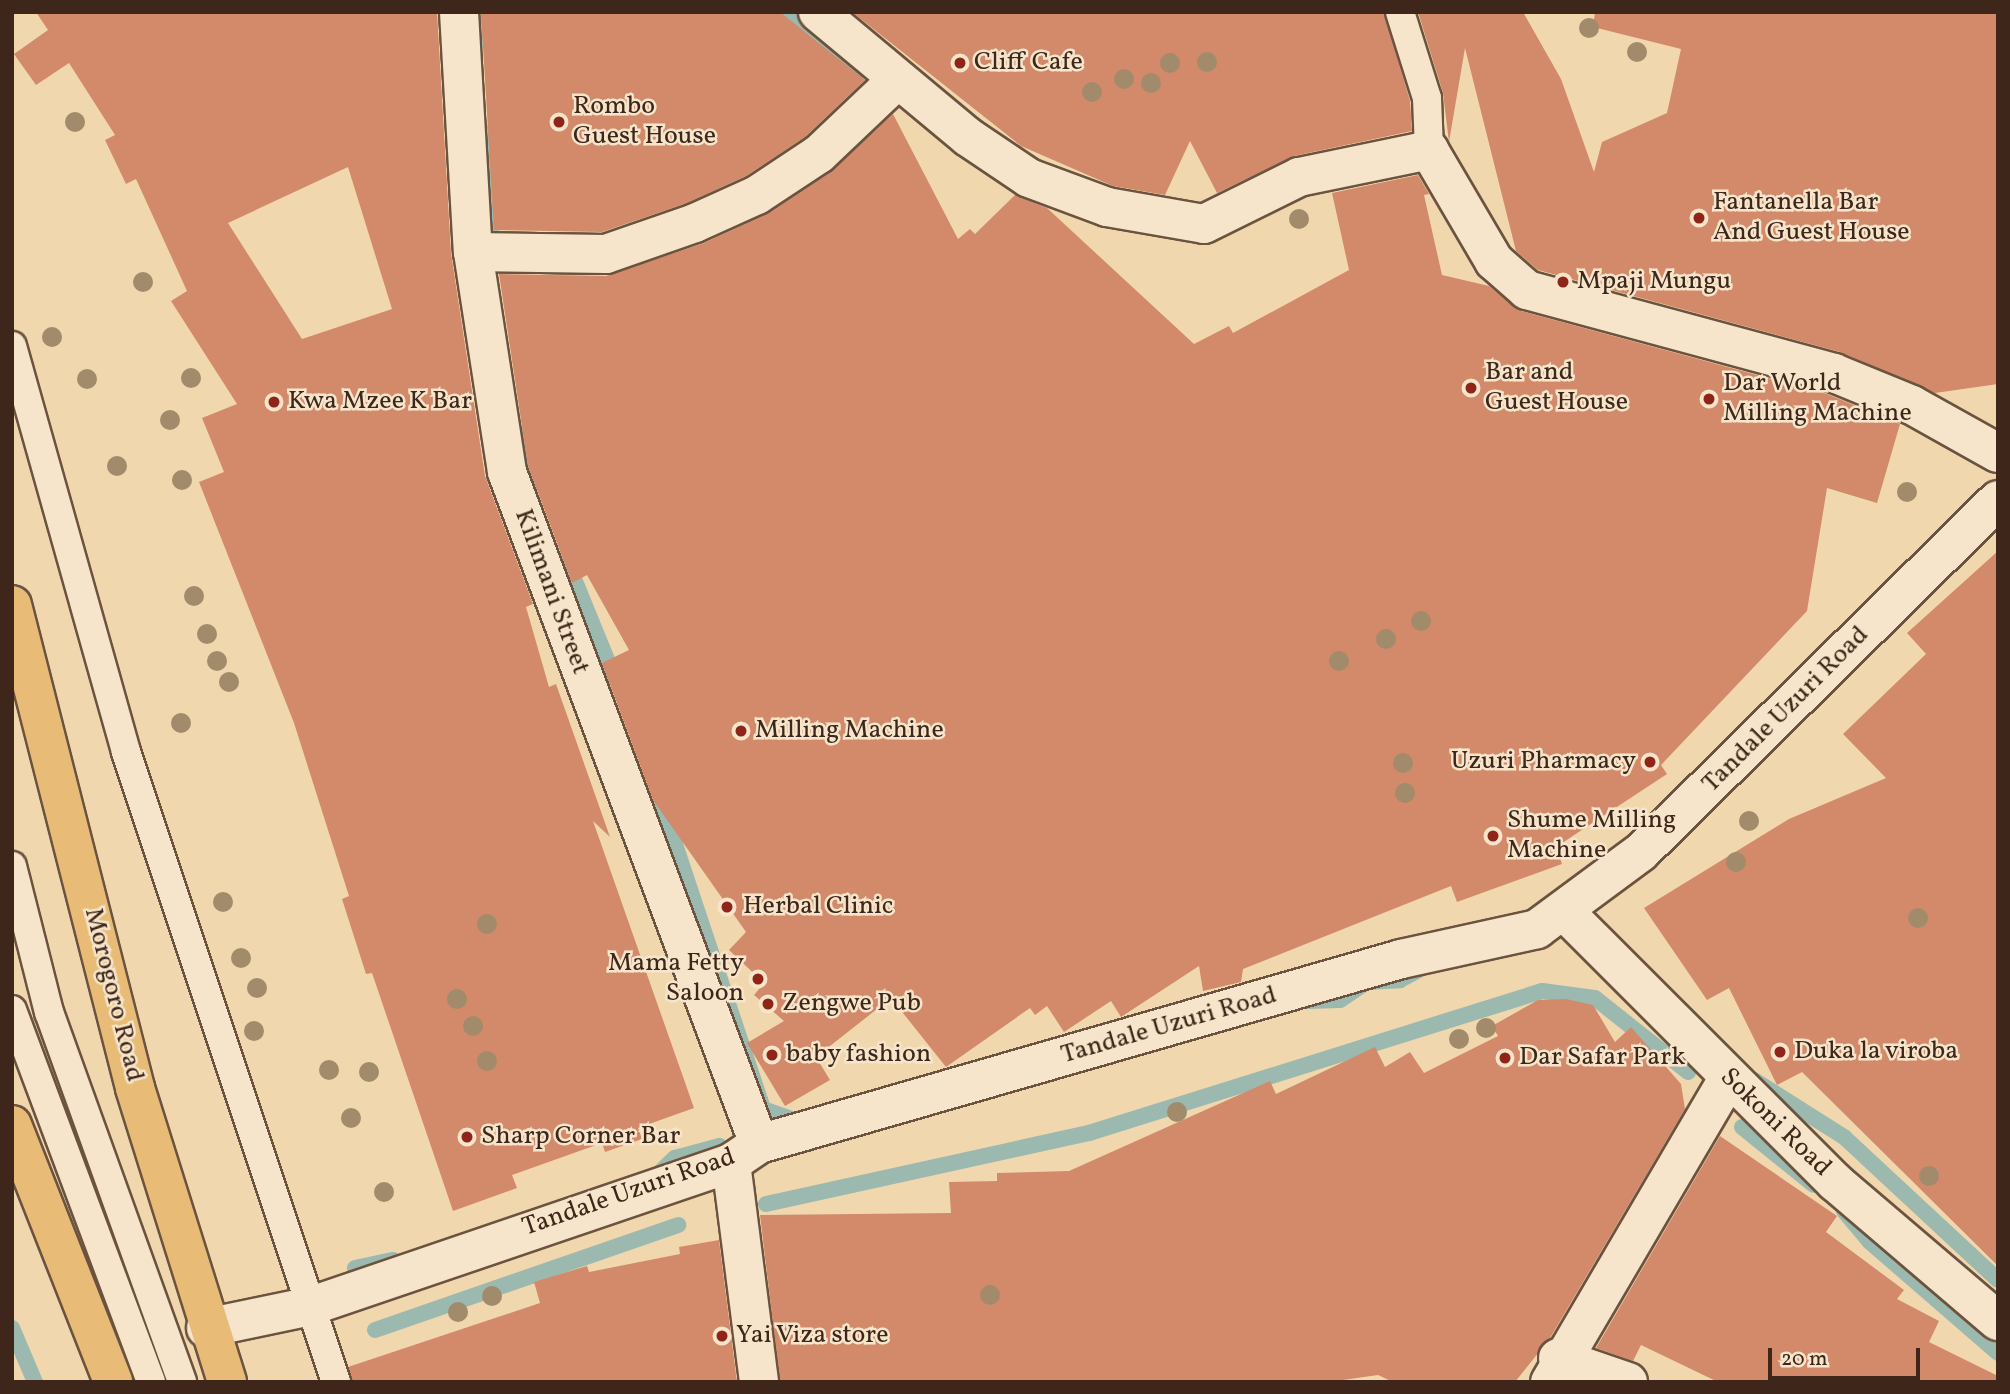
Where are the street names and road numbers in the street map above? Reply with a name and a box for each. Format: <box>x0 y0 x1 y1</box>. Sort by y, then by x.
street label: Kilimani Street <box>507 505 595 679</box>
street label: Tandale Uzuri Road <box>1696 620 1876 800</box>
street label: Morogoro Road <box>76 905 150 1085</box>
street label: Tandale Uzuri Road <box>1058 980 1280 1072</box>
street label: Sokoni Road <box>1713 1062 1837 1184</box>
street label: Tandale Uzuri Road <box>519 1142 739 1244</box>

